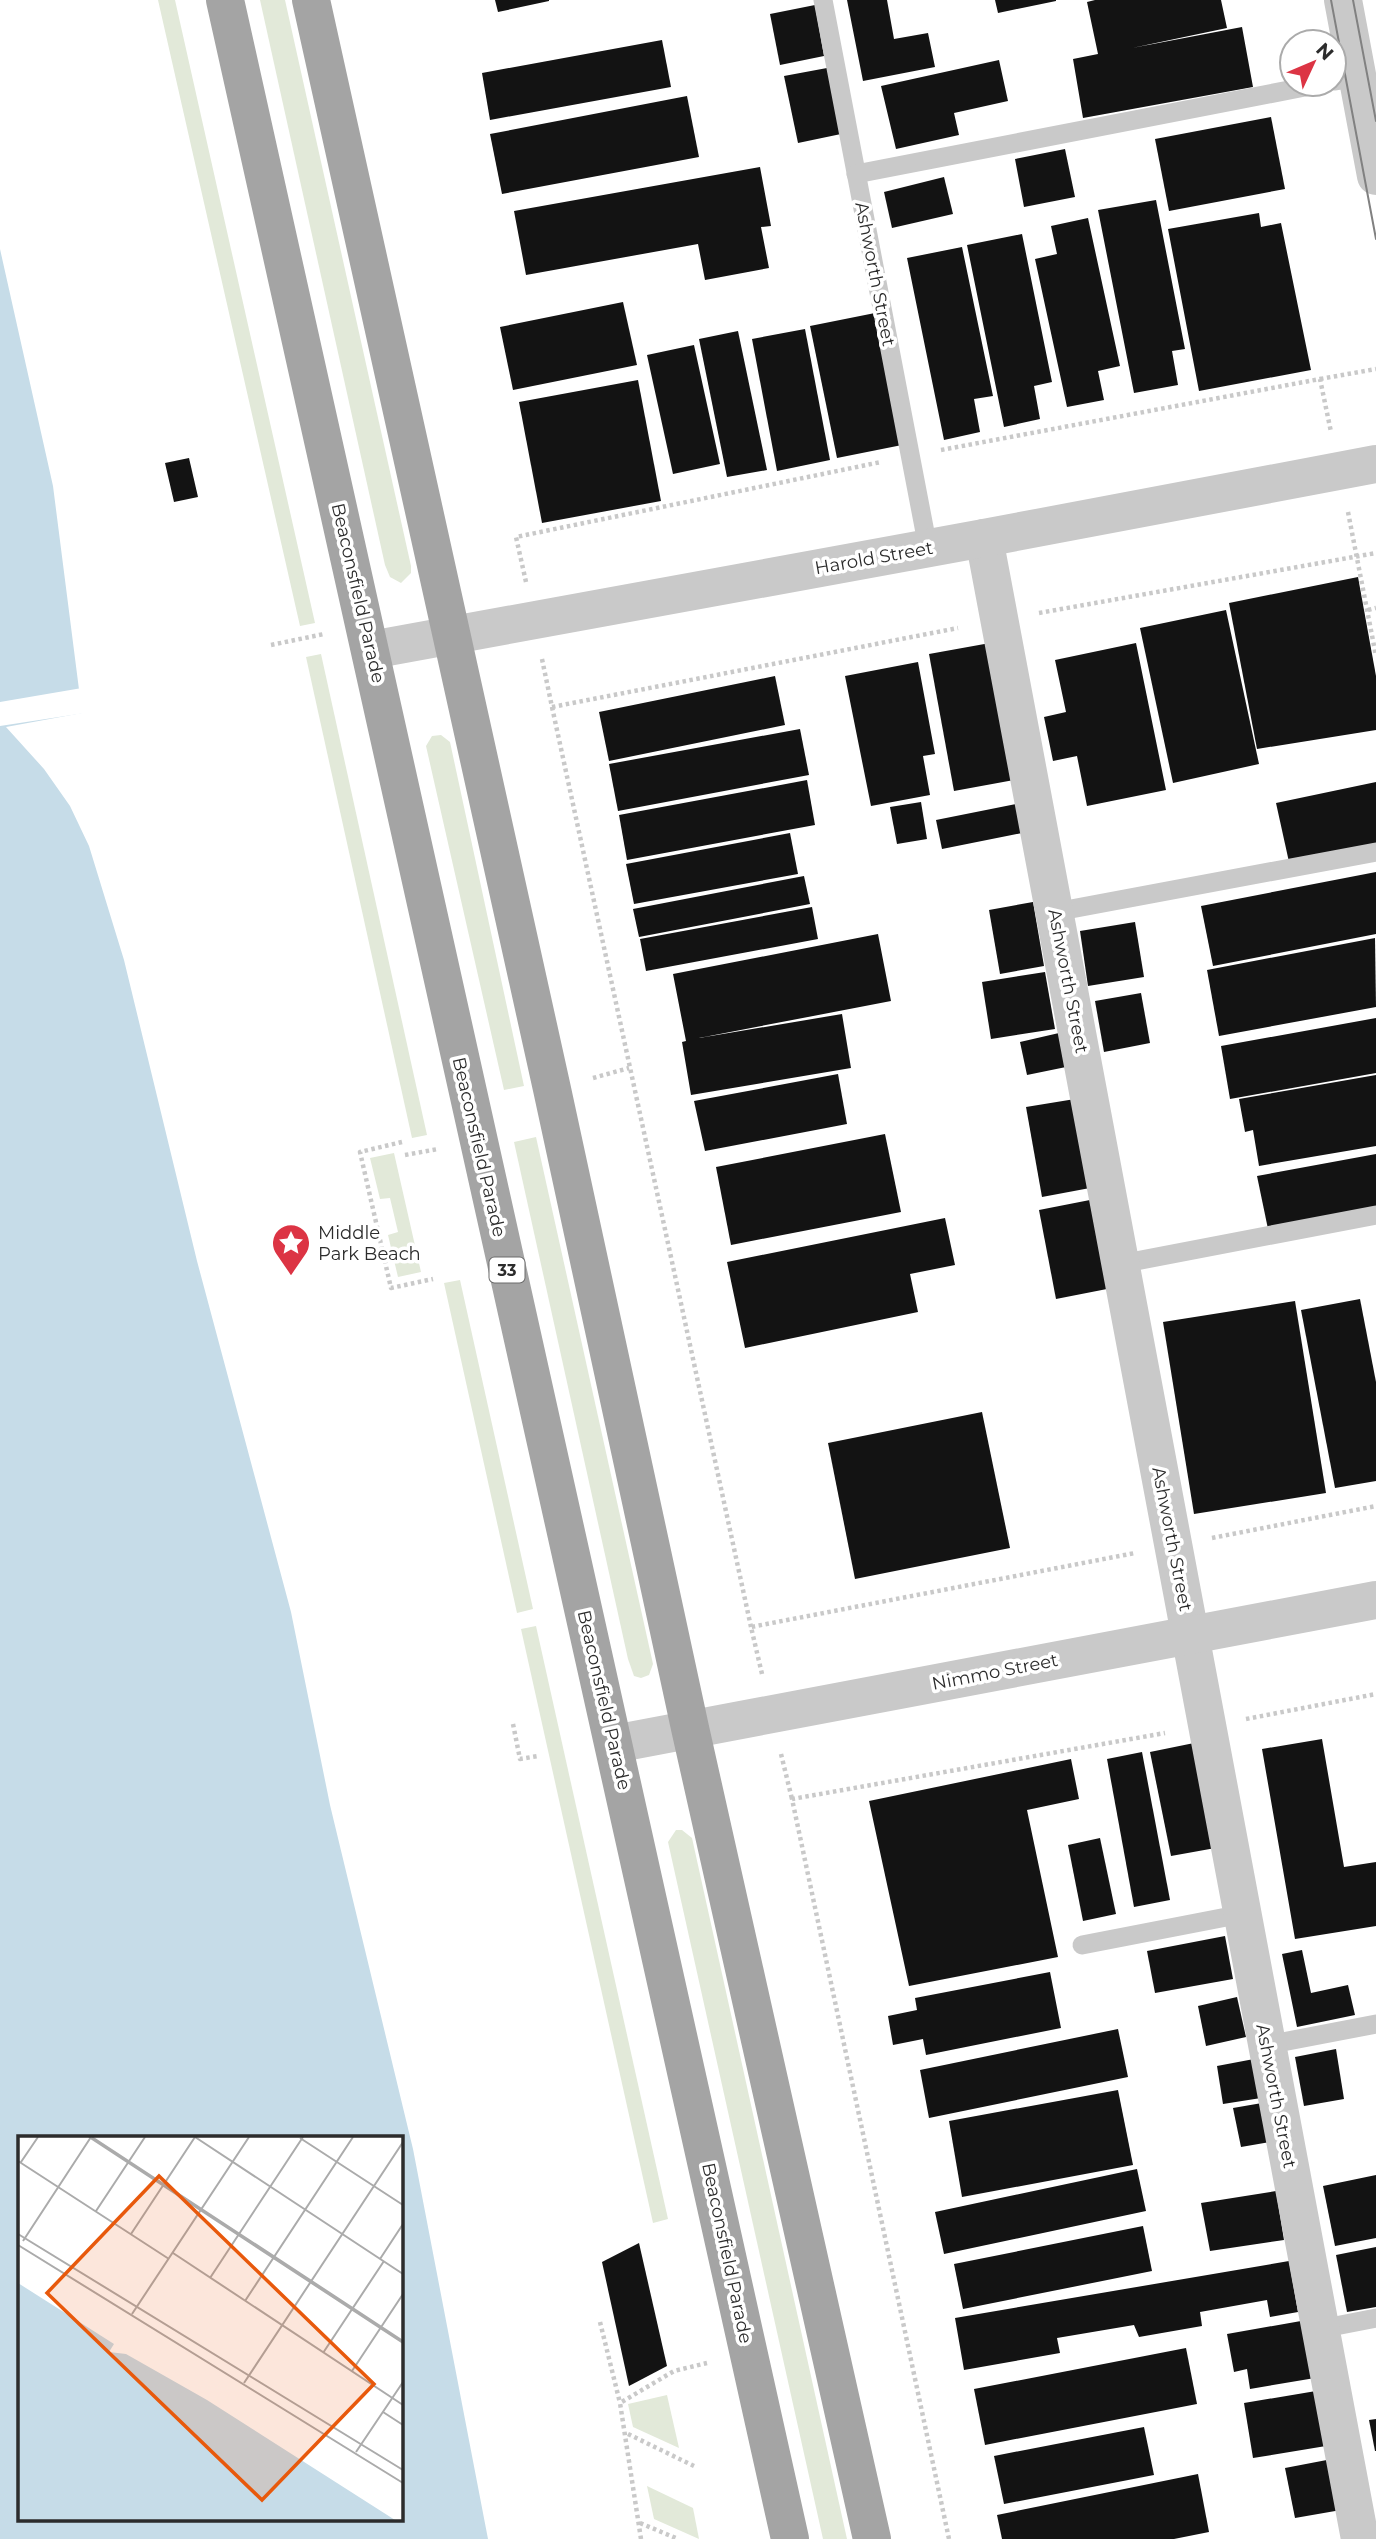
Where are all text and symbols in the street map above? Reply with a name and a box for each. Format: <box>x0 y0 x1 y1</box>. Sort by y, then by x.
north arrow <box>1278 28 1348 98</box>
text: N <box>1311 38 1338 65</box>
street label: Ashworth Street <box>850 200 900 348</box>
street label: Beaconsfield Parade <box>327 501 389 685</box>
street label: Harold Street <box>813 537 935 579</box>
street label: Ashworth Street <box>1043 907 1093 1055</box>
street label: Beaconsfield Parade <box>448 1055 510 1239</box>
place icon: Middle Park Beach <box>270 1222 312 1277</box>
place label: Middle Park Beach <box>318 1222 421 1265</box>
road number: 33 <box>490 1258 524 1282</box>
street label: Ashworth Street <box>1147 1465 1197 1613</box>
street label: Beaconsfield Parade <box>573 1608 635 1792</box>
street label: Nimmo Street <box>930 1649 1060 1695</box>
street label: Ashworth Street <box>1251 2022 1301 2170</box>
inset map <box>18 2136 402 2522</box>
street label: Beaconsfield Parade <box>697 2161 757 2345</box>

